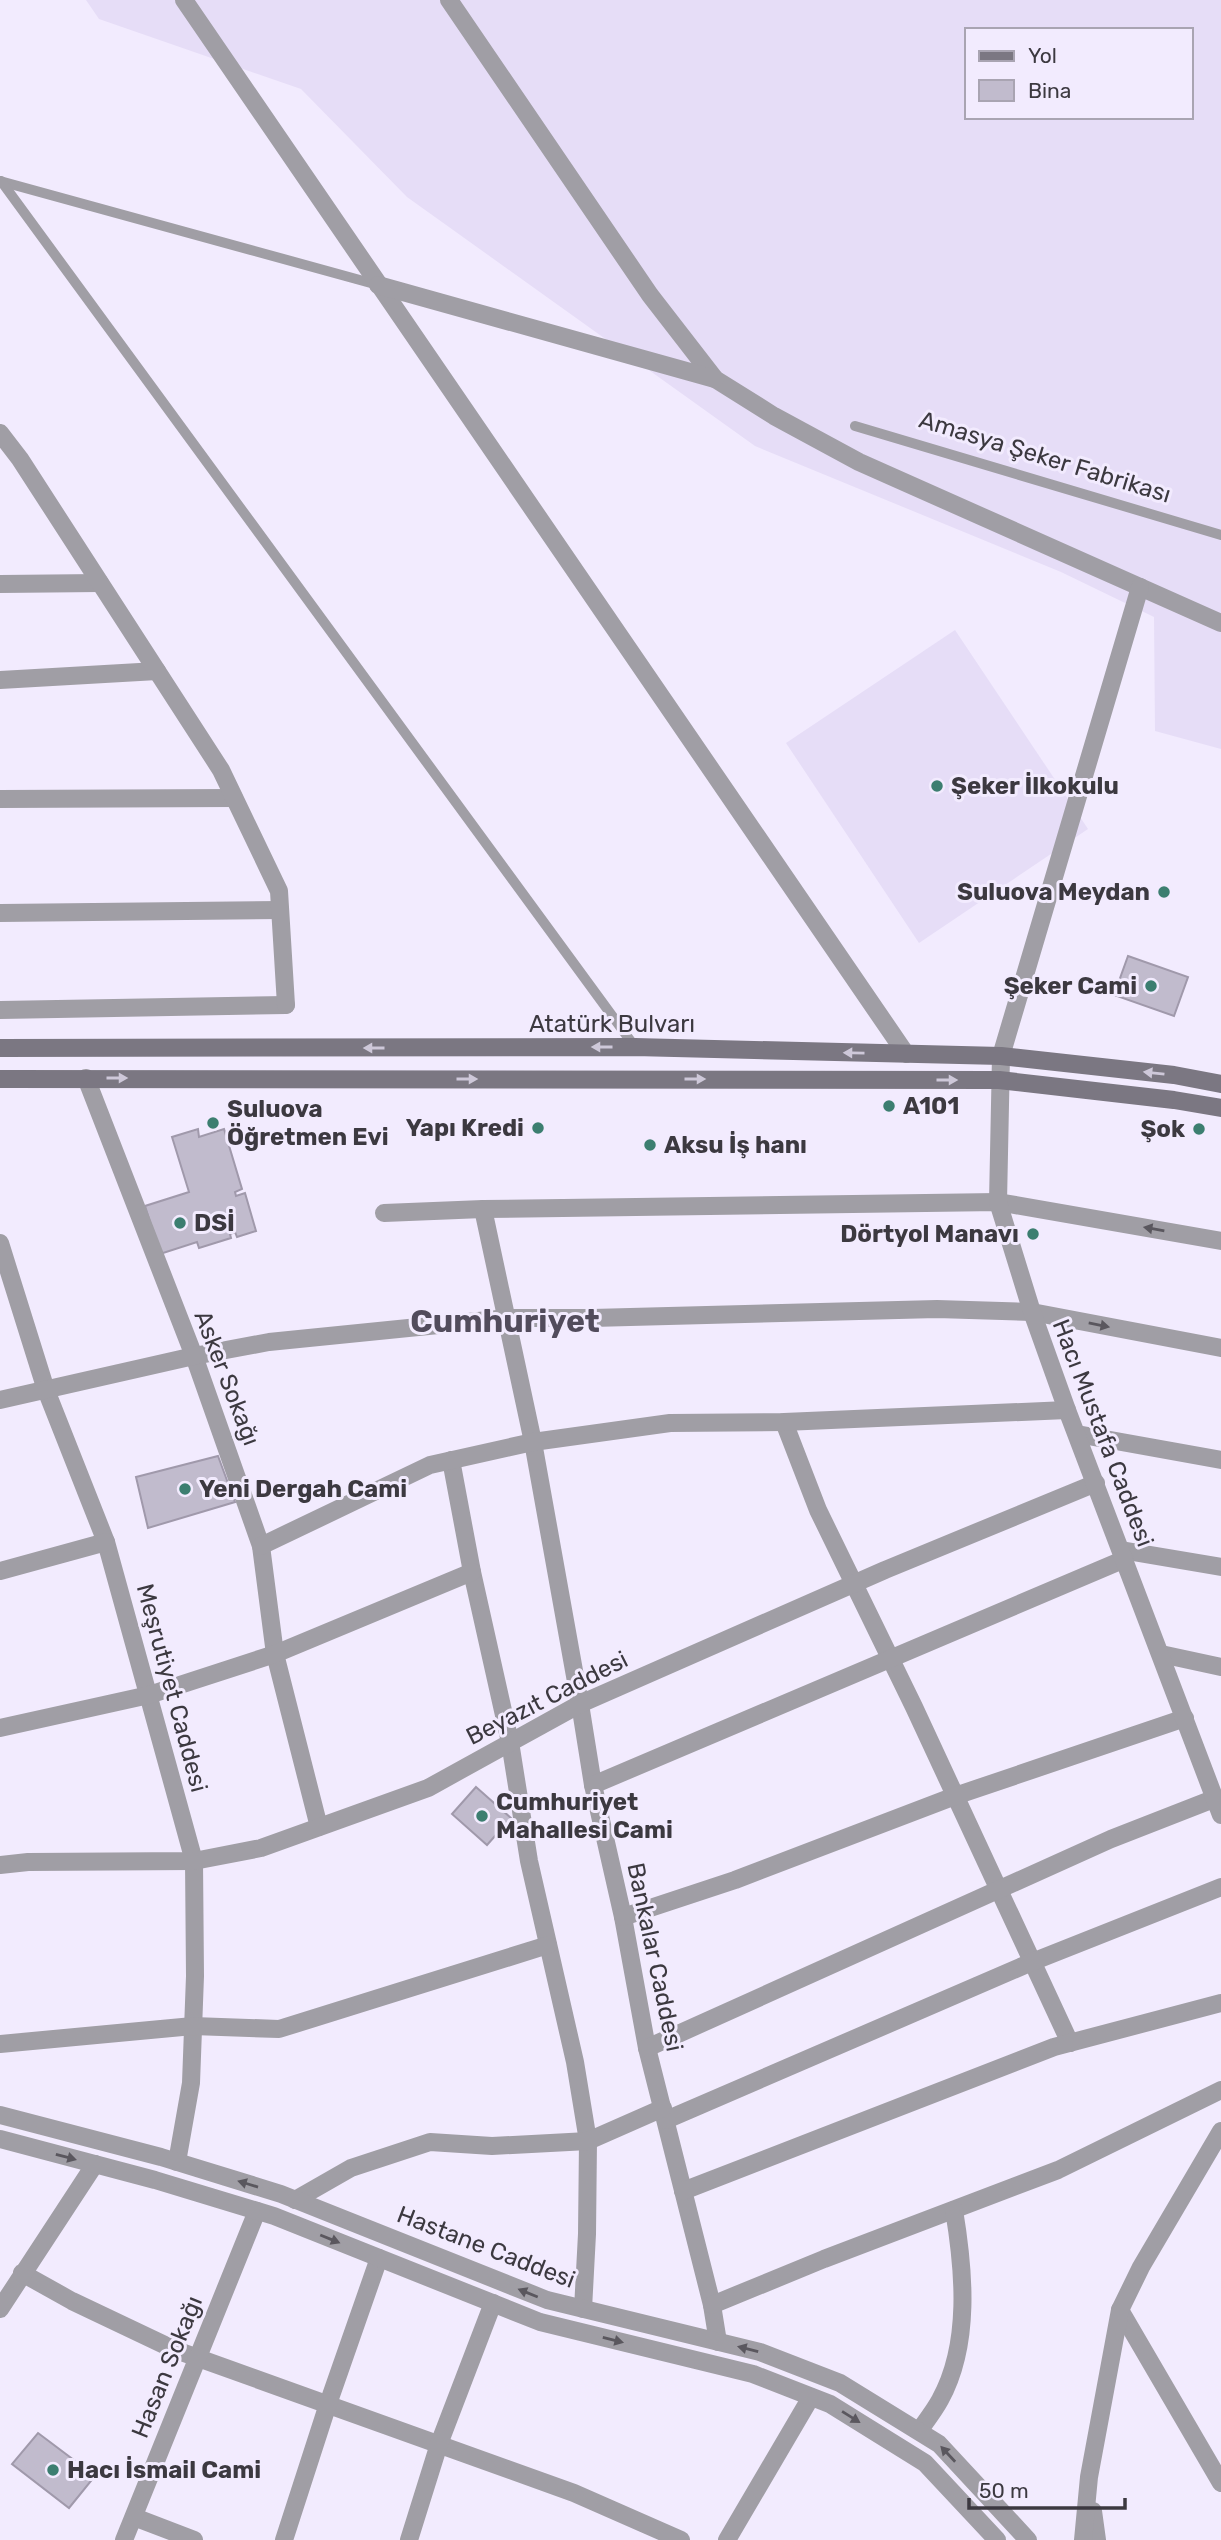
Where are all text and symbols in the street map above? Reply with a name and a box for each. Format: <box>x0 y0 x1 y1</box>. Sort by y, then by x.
legend <box>965 28 1193 119</box>
text: Yol <box>1028 43 1057 68</box>
text: Bina <box>1028 78 1071 103</box>
street label: Amasya Şeker Fabrikası <box>916 405 1174 509</box>
place label: Şeker İlkokulu <box>951 772 1119 800</box>
marker: Şeker İlkokulu <box>929 778 945 794</box>
place label: Suluova Meydan <box>957 878 1150 906</box>
marker: Suluova Meydan <box>1156 884 1172 900</box>
place label: Şeker Cami <box>1004 972 1137 1000</box>
marker: Şeker Cami <box>1143 978 1159 994</box>
street label: Atatürk Bulvarı <box>529 1010 695 1038</box>
one-way arrow <box>590 1041 612 1053</box>
one-way arrow <box>363 1042 385 1053</box>
one-way arrow <box>842 1047 864 1058</box>
one-way arrow <box>1142 1067 1164 1078</box>
one-way arrow <box>106 1072 128 1084</box>
one-way arrow <box>456 1073 478 1085</box>
one-way arrow <box>684 1074 706 1085</box>
one-way arrow <box>936 1074 958 1086</box>
place label: A101 <box>903 1092 959 1120</box>
place label: Suluova Öğretmen Evi <box>227 1095 389 1151</box>
marker: A101 <box>881 1098 897 1114</box>
place label: Yapı Kredi <box>406 1114 524 1142</box>
marker: Suluova Öğretmen Evi <box>205 1115 221 1131</box>
place label: Şok <box>1140 1115 1185 1143</box>
marker: Yapı Kredi <box>530 1120 546 1136</box>
marker: Şok <box>1191 1121 1207 1137</box>
place label: Aksu İş hanı <box>664 1131 807 1159</box>
marker: Aksu İş hanı <box>642 1137 658 1153</box>
place label: DSİ <box>194 1209 235 1237</box>
marker: DSİ <box>172 1215 188 1231</box>
place label: Dörtyol Manavı <box>840 1220 1019 1248</box>
one-way arrow <box>1143 1223 1165 1234</box>
marker: Dörtyol Manavı <box>1025 1226 1041 1242</box>
district label: Cumhuriyet <box>410 1302 600 1340</box>
street label: Asker Sokağı <box>188 1307 266 1449</box>
street label: Hacı Mustafa Caddesi <box>1047 1315 1159 1551</box>
one-way arrow <box>1088 1320 1110 1331</box>
place label: Yeni Dergah Cami <box>199 1475 407 1503</box>
marker: Yeni Dergah Cami <box>177 1481 193 1497</box>
street label: Meşrutiyet Caddesi <box>131 1581 213 1795</box>
street label: Beyazıt Caddesi <box>462 1645 632 1751</box>
place label: Cumhuriyet Mahallesi Cami <box>496 1788 673 1844</box>
marker: Cumhuriyet Mahallesi Cami <box>474 1808 490 1824</box>
street label: Bankalar Caddesi <box>621 1860 689 2054</box>
one-way arrow <box>56 2152 77 2162</box>
one-way arrow <box>237 2178 258 2189</box>
street label: Hastane Caddesi <box>393 2200 579 2294</box>
one-way arrow <box>319 2233 340 2244</box>
one-way arrow <box>518 2287 539 2298</box>
street label: Hasan Sokağı <box>126 2292 208 2442</box>
one-way arrow <box>602 2335 624 2346</box>
one-way arrow <box>737 2343 759 2354</box>
one-way arrow <box>842 2411 861 2424</box>
one-way arrow <box>940 2445 956 2463</box>
place label: Hacı İsmail Cami <box>67 2456 261 2484</box>
marker: Hacı İsmail Cami <box>45 2462 61 2478</box>
scale bar <box>969 2466 1125 2510</box>
text: 50 m <box>979 2478 1029 2503</box>

